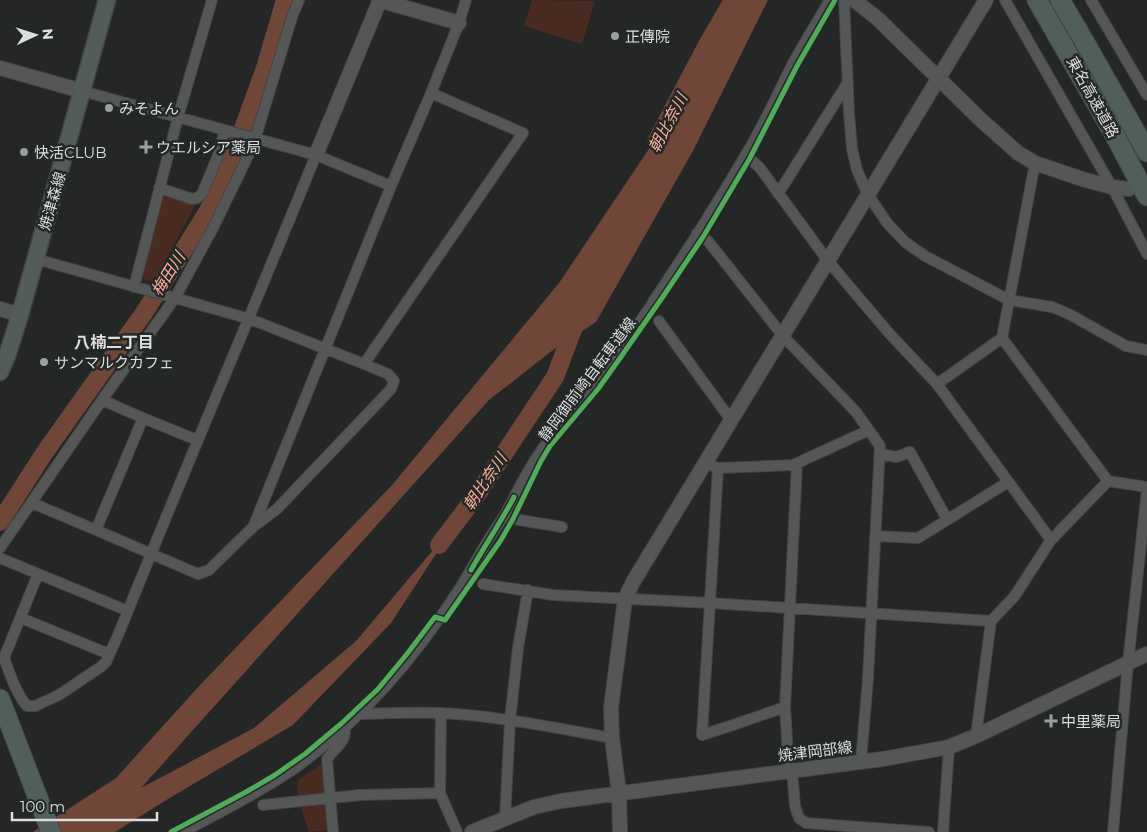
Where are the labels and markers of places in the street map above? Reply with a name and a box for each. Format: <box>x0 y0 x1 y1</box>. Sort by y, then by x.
place label: 正傳院 <box>625 27 670 46</box>
marker: 正傳院 <box>609 30 621 42</box>
place label: みそよん <box>119 99 179 118</box>
marker: みそよん <box>103 102 115 114</box>
place label: ウエルシア薬局 <box>156 138 261 157</box>
marker: ウエルシア薬局 <box>140 141 152 153</box>
place label: 快活CLUB <box>34 143 106 162</box>
marker: 快活CLUB <box>18 146 30 158</box>
place label: サンマルクカフェ <box>54 353 174 372</box>
marker: サンマルクカフェ <box>38 356 50 368</box>
place label: 中里薬局 <box>1061 712 1121 731</box>
marker: 中里薬局 <box>1045 715 1057 727</box>

